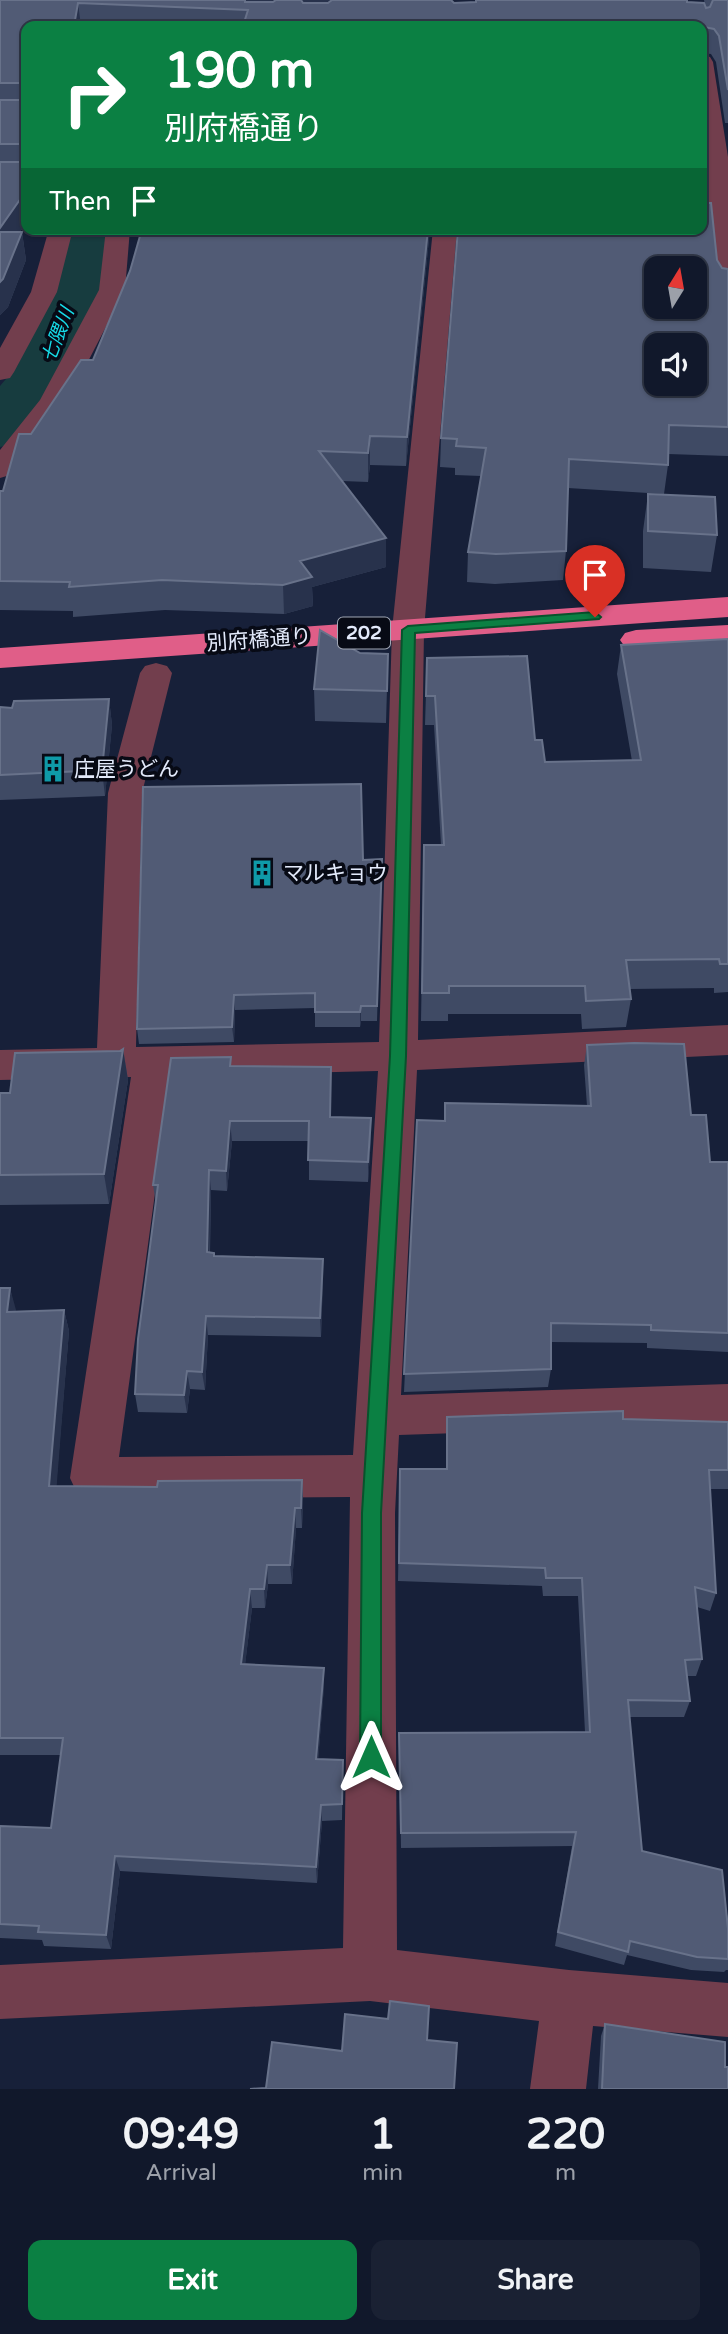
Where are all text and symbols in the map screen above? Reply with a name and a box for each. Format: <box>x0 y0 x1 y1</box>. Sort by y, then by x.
text: 190 m <box>164 42 314 101</box>
icon: right <box>49 49 140 140</box>
text: 別府橋通り <box>164 110 324 148</box>
icon: arrive <box>125 182 163 220</box>
text: Then <box>49 186 111 217</box>
north arrow <box>644 256 707 318</box>
map controls <box>644 256 707 396</box>
water label: 七隈川 <box>38 303 79 366</box>
button: sound <box>644 333 707 396</box>
pin <box>565 545 625 617</box>
icon: arrive <box>576 556 614 594</box>
road number: 202 <box>338 618 390 648</box>
street label: 別府橋通り <box>206 624 312 656</box>
building icon: 庄屋うどん <box>38 754 68 784</box>
place label: 庄屋うどん <box>74 757 179 782</box>
building icon: マルキョウ <box>247 858 277 888</box>
place label: マルキョウ <box>283 861 388 886</box>
position arrow <box>334 1720 408 1794</box>
text: 09:49 <box>123 2109 239 2160</box>
text: 1 <box>369 2109 396 2160</box>
text: 220 <box>526 2109 605 2160</box>
text: Arrival <box>146 2159 217 2187</box>
text: min <box>362 2159 403 2187</box>
text: m <box>555 2159 576 2187</box>
button: Exit <box>28 2240 357 2320</box>
button: Share <box>371 2240 700 2320</box>

